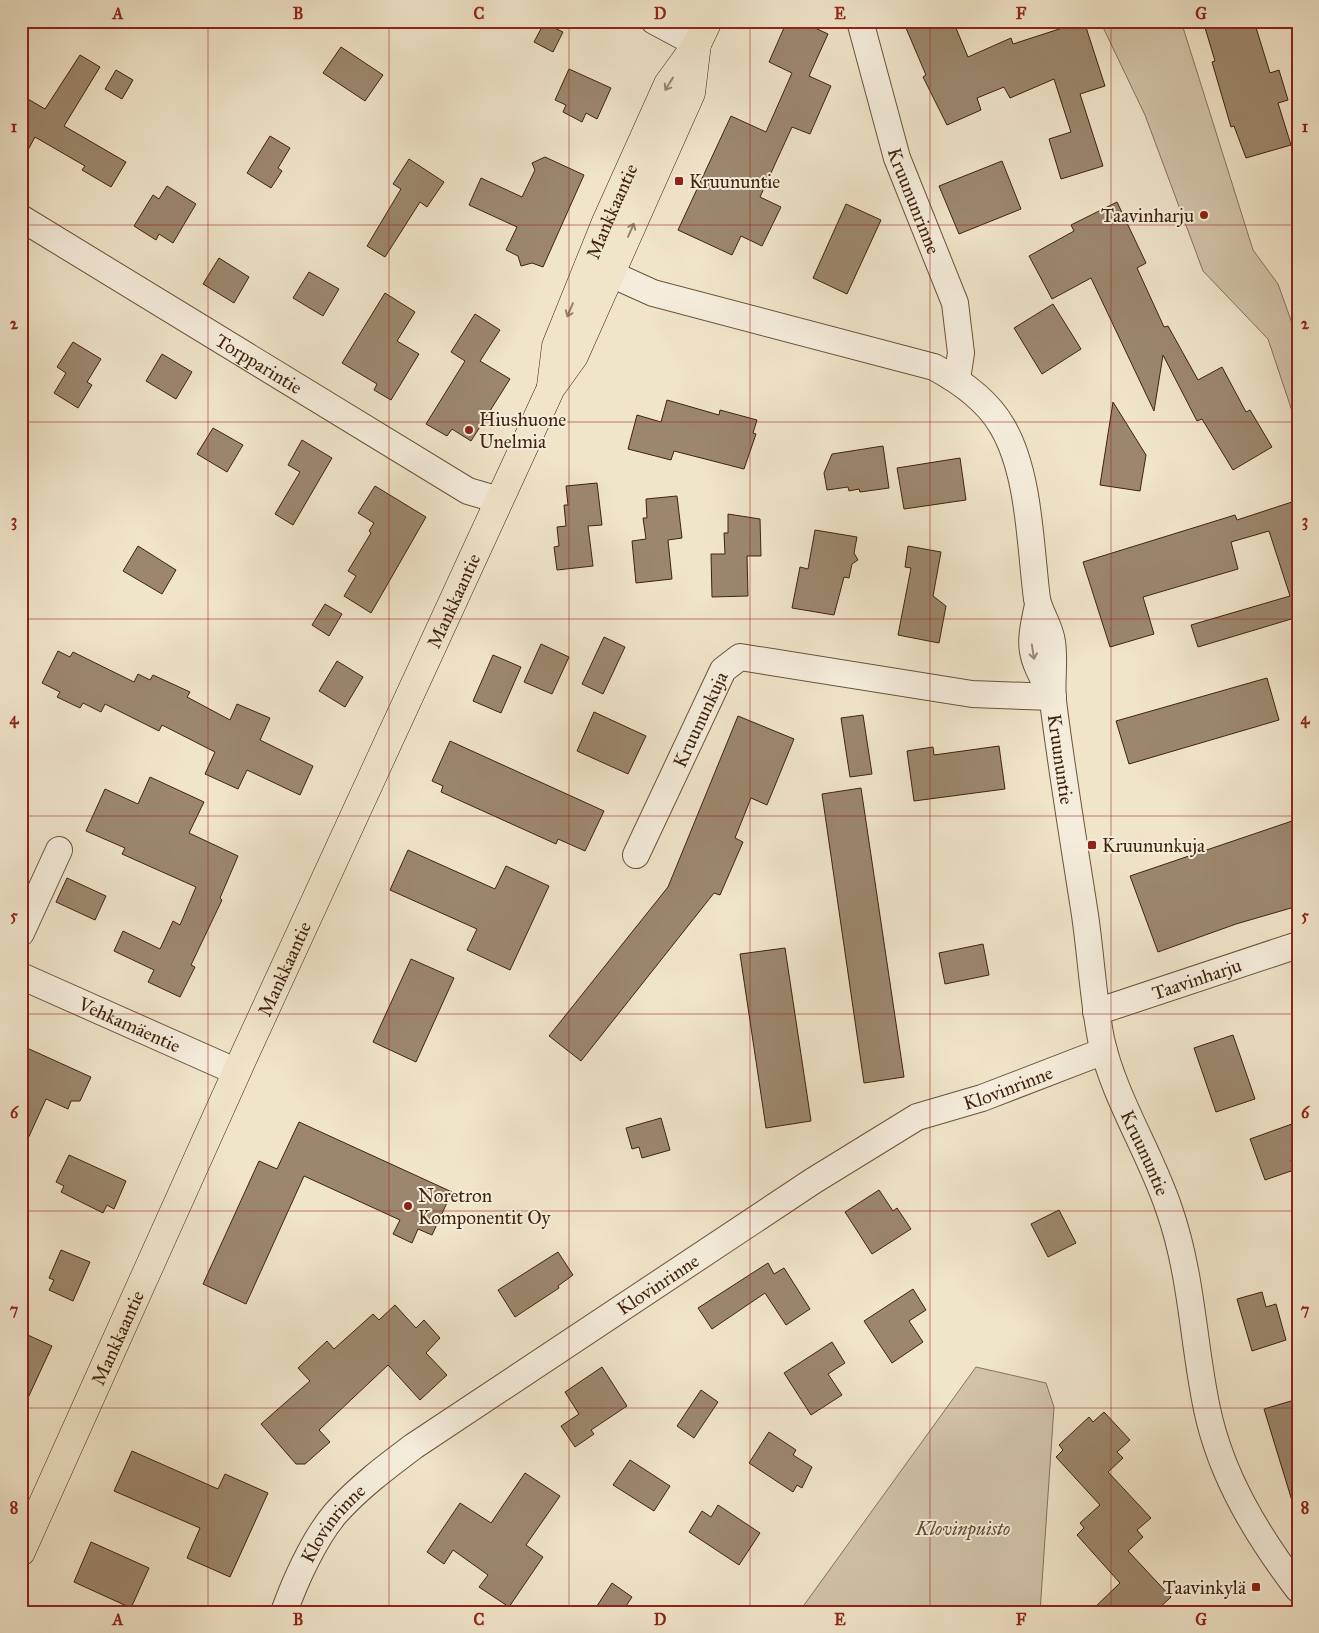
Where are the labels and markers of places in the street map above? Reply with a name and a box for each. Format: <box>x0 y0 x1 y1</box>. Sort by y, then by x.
place label: Kruununtie <box>689 170 780 193</box>
marker: Kruununtie <box>673 175 685 187</box>
place label: Taavinharju <box>1101 204 1194 227</box>
marker: Taavinharju <box>1198 209 1210 221</box>
place label: Hiushuone Unelmia <box>479 408 566 453</box>
marker: Hiushuone Unelmia <box>463 424 475 436</box>
place label: Kruununkuja <box>1102 834 1206 857</box>
marker: Kruununkuja <box>1086 839 1098 851</box>
place label: Noretron Komponentit Oy <box>418 1184 552 1229</box>
marker: Noretron Komponentit Oy <box>402 1200 414 1212</box>
place label: Taavinkylä <box>1163 1576 1247 1599</box>
marker: Taavinkylä <box>1250 1581 1262 1593</box>

